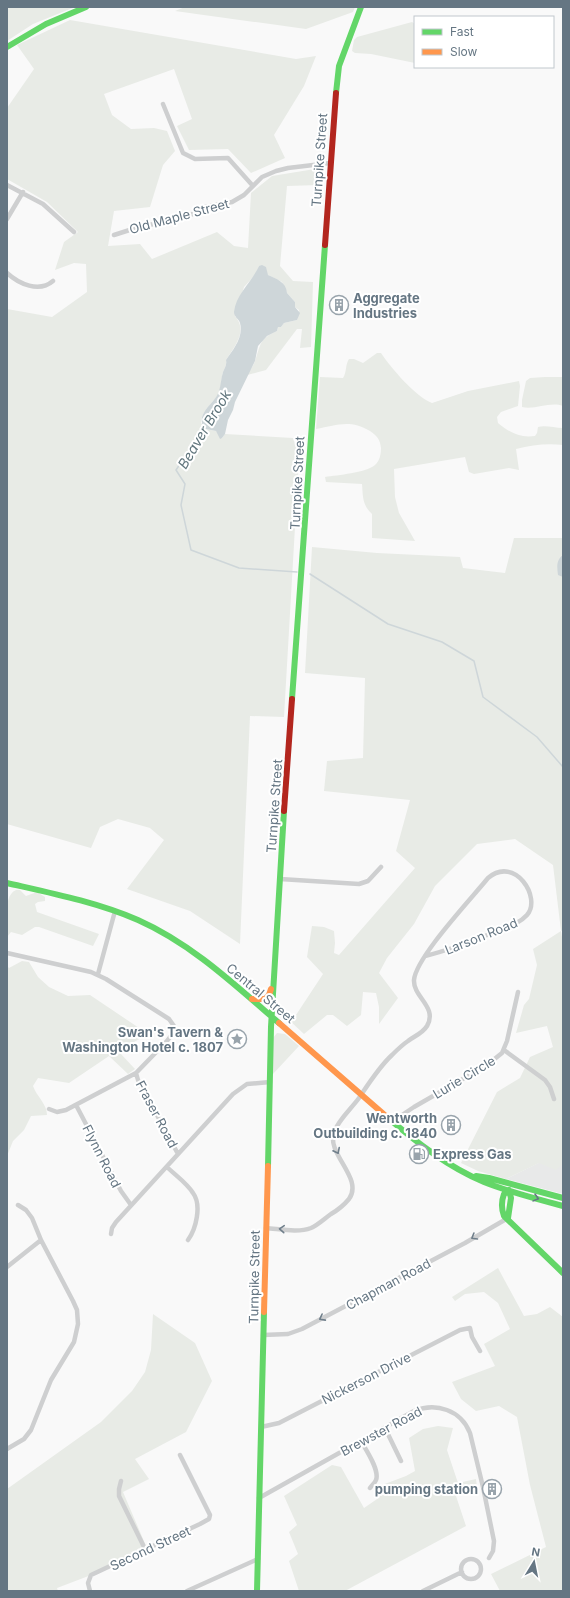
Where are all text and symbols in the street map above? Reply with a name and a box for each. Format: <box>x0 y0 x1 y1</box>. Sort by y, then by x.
legend <box>414 16 554 68</box>
text: Fast <box>450 24 474 39</box>
text: Slow <box>450 44 478 59</box>
street label: Turnpike Street <box>308 113 330 207</box>
street label: Old Maple Street <box>127 195 231 237</box>
place label: Aggregate Industries <box>353 290 420 321</box>
building icon: Aggregate Industries <box>328 294 350 316</box>
water label: Beaver Brook <box>174 386 234 472</box>
street label: Turnpike Street <box>287 436 307 530</box>
street label: Turnpike Street <box>263 759 285 853</box>
street label: Larson Road <box>442 914 520 958</box>
street label: Central Street <box>223 960 299 1026</box>
place label: Swan's Tavern & Washington Hotel c. 1807 <box>62 1024 223 1055</box>
place icon: Swan's Tavern & Washington Hotel c. 1807 <box>226 1028 248 1050</box>
street label: Lurie Circle <box>430 1052 498 1102</box>
street label: Fraser Road <box>133 1078 181 1150</box>
place label: Wentworth Outbuilding c. 1840 <box>313 1110 437 1141</box>
building icon: Wentworth Outbuilding c. 1840 <box>440 1114 462 1136</box>
street label: Flynn Road <box>79 1122 125 1190</box>
fuel station icon: Express Gas <box>408 1143 430 1165</box>
place label: Express Gas <box>433 1146 512 1162</box>
one-way arrow <box>332 1147 340 1155</box>
one-way arrow <box>532 1193 539 1202</box>
one-way arrow <box>279 1225 285 1234</box>
street label: Turnpike Street <box>245 1230 263 1324</box>
one-way arrow <box>471 1233 478 1240</box>
street label: Chapman Road <box>343 1255 433 1313</box>
one-way arrow <box>319 1313 327 1321</box>
street label: Nickerson Drive <box>319 1349 413 1407</box>
street label: Brewster Road <box>338 1403 424 1459</box>
building icon: pumping station <box>481 1478 503 1500</box>
place label: pumping station <box>375 1481 478 1497</box>
street label: Second Street <box>107 1522 193 1574</box>
north arrow <box>514 1542 554 1582</box>
text: N <box>530 1545 541 1560</box>

